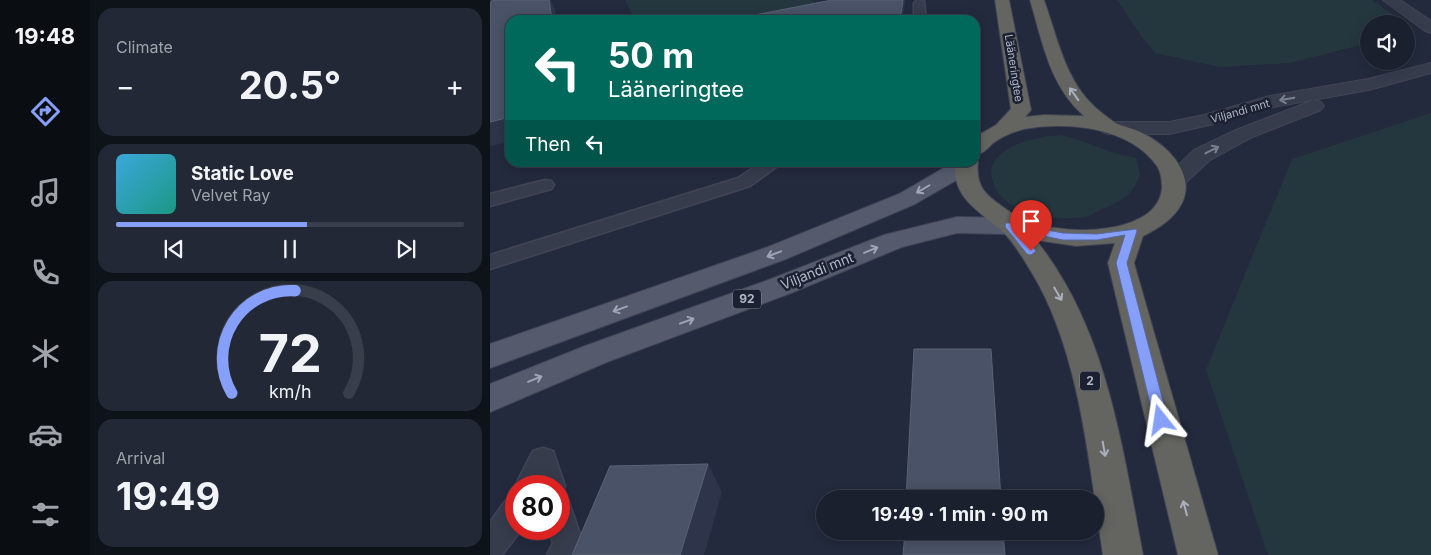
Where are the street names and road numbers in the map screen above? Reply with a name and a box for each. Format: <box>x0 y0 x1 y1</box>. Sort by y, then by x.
street label: Lääneringtee <box>1002 33 1026 103</box>
street label: Viljandi mnt <box>1209 96 1271 126</box>
street label: Viljandi mnt <box>778 248 856 293</box>
road number: 92 <box>733 290 761 308</box>
road number: 2 <box>1080 372 1100 391</box>

